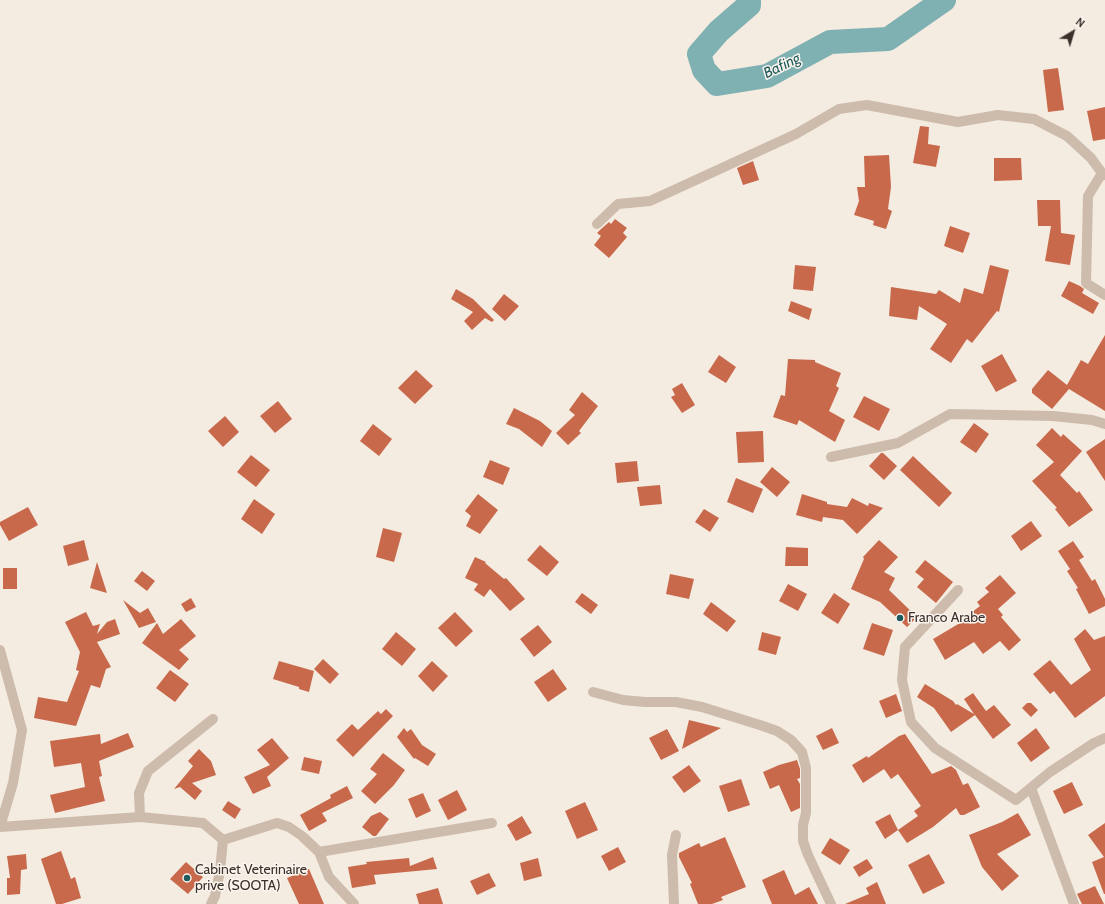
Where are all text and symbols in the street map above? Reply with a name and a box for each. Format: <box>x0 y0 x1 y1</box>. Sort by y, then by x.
north arrow <box>1053 12 1093 52</box>
text: N <box>1073 15 1088 30</box>
water label: Bafing <box>761 49 803 83</box>
place label: Franco Arabe <box>908 610 985 626</box>
marker: Franco Arabe <box>895 613 905 623</box>
place label: Cabinet Veterinaire prive (SOOTA) <box>195 862 307 894</box>
marker: Cabinet Veterinaire prive (SOOTA) <box>182 873 192 883</box>

